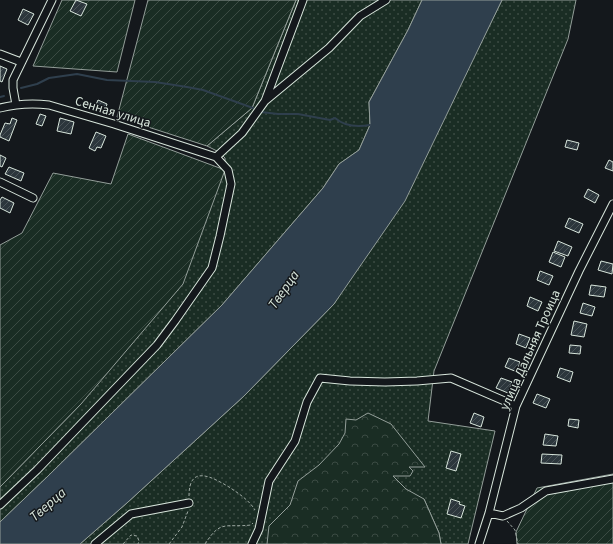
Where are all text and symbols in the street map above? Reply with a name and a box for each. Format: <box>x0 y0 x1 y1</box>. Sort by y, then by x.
street label: Сенная улица <box>73 92 153 132</box>
water label: Тверца <box>263 266 305 313</box>
street label: улица Дальняя Троица <box>495 287 565 413</box>
water label: Тверца <box>25 483 71 527</box>

